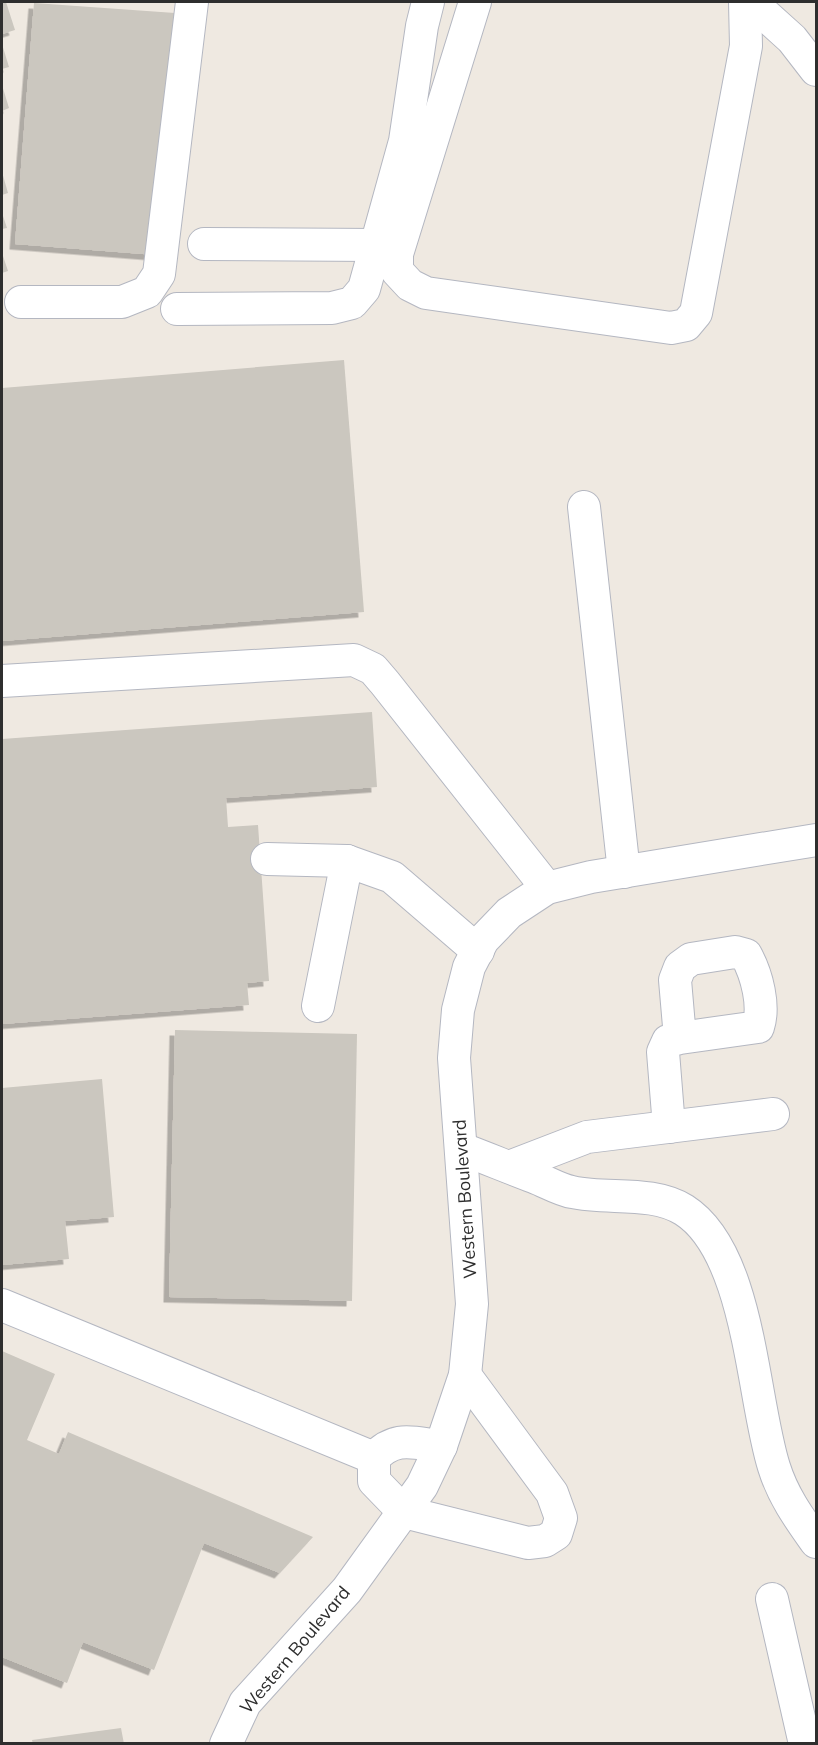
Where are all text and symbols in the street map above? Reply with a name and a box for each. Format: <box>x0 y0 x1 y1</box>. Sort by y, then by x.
street label: Western Boulevard <box>447 1119 482 1279</box>
street label: Western Boulevard <box>234 1581 355 1718</box>

